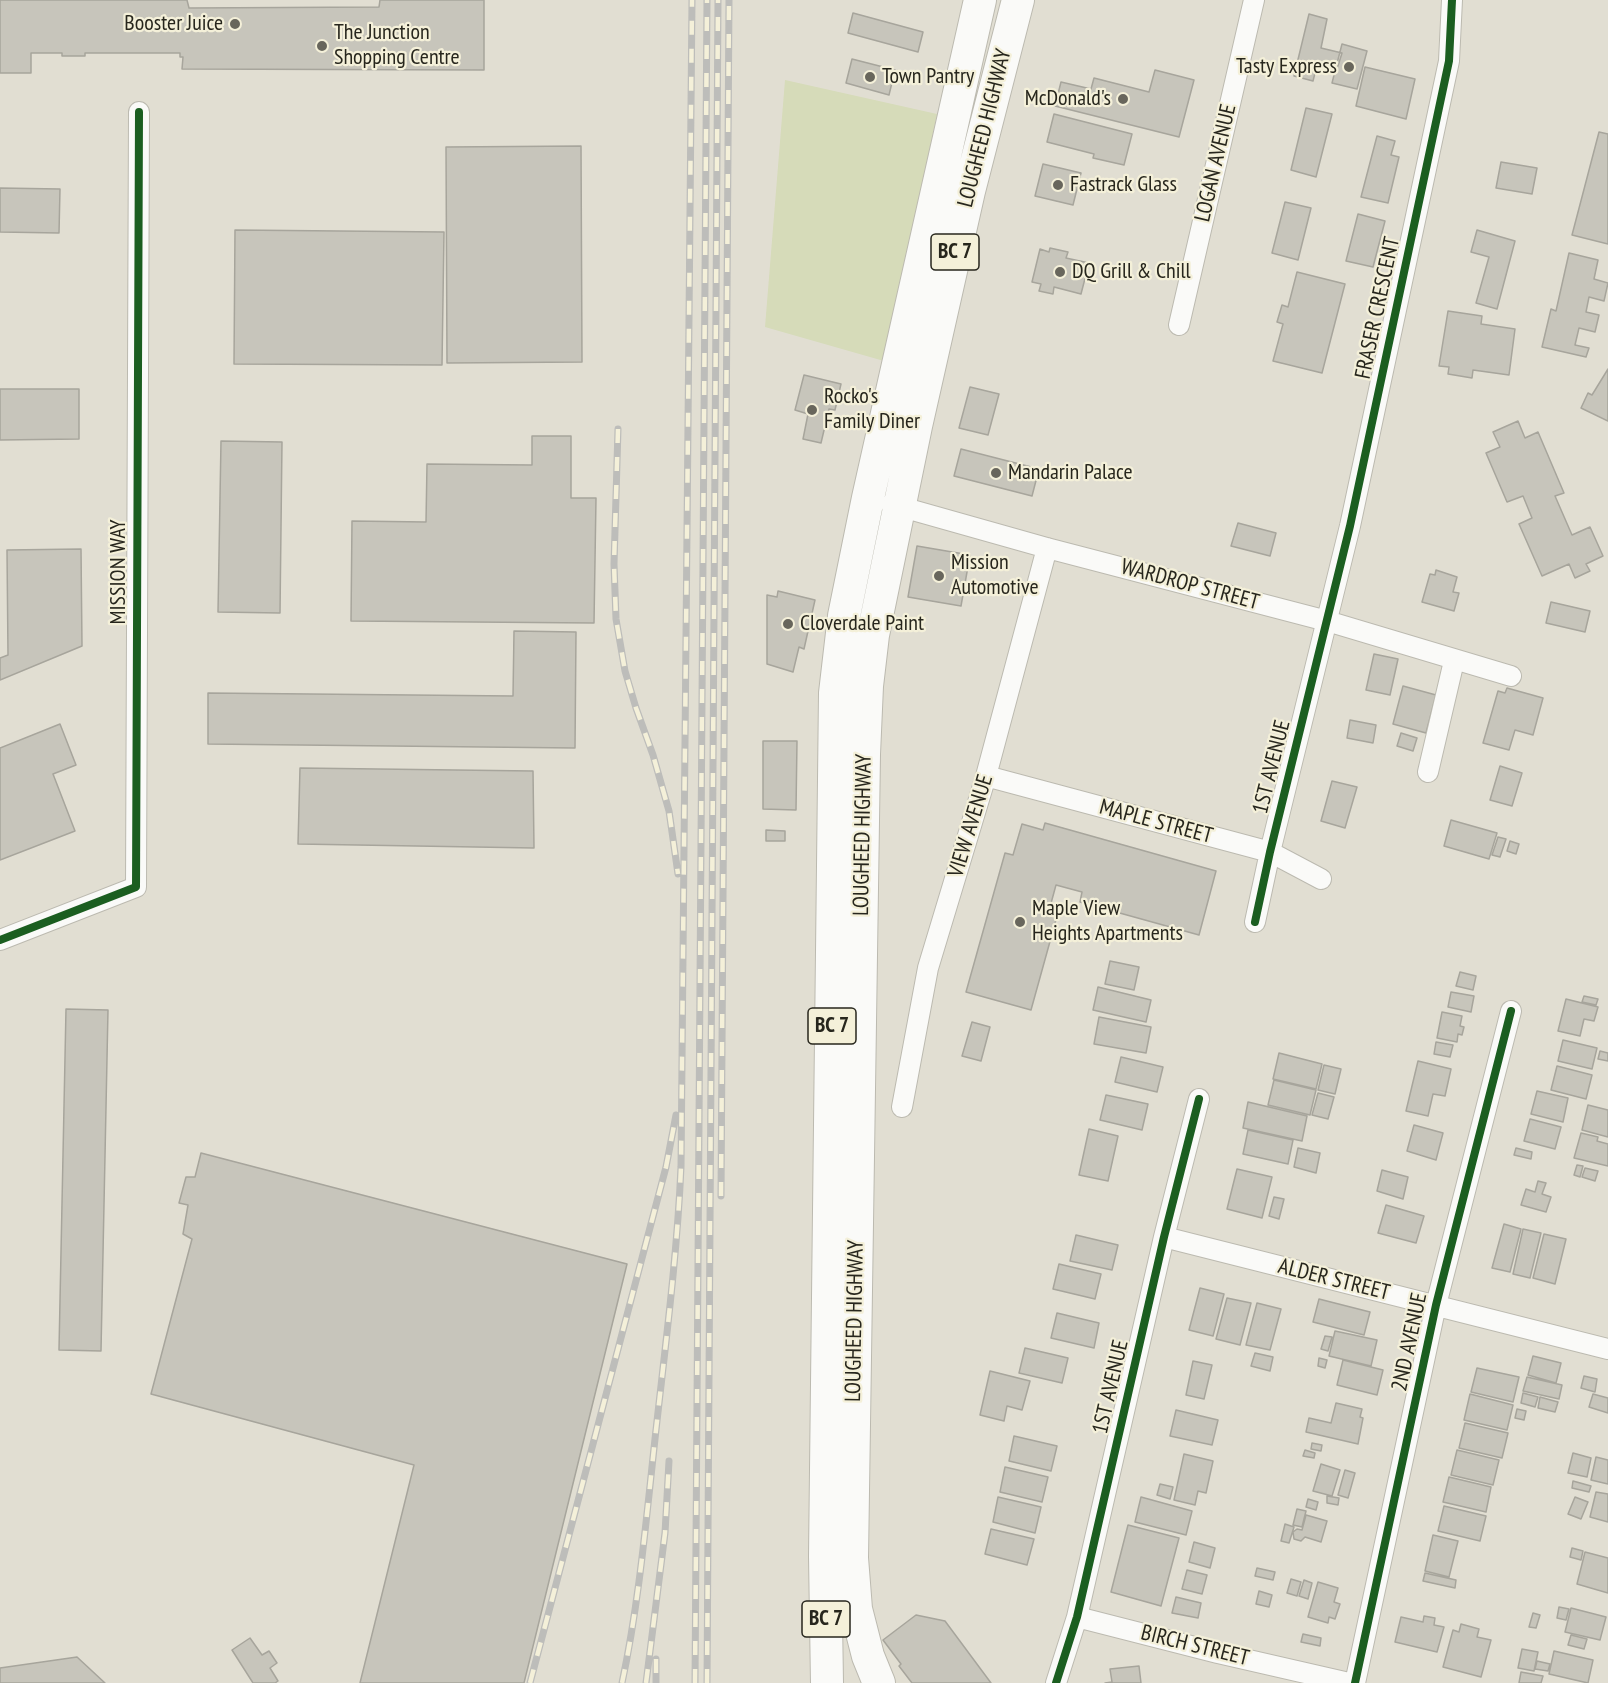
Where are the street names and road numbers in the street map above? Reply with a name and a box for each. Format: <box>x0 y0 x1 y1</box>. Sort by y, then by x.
street label: LOUGHEED HIGHWAY <box>953 46 1017 210</box>
street label: LOGAN AVENUE <box>1190 102 1242 224</box>
road number: BC 7 <box>931 234 979 270</box>
street label: FRASER CRESCENT <box>1350 235 1406 381</box>
street label: MISSION WAY <box>106 519 132 625</box>
street label: WARDROP STREET <box>1118 554 1262 616</box>
street label: 1ST AVENUE <box>1248 717 1296 817</box>
street label: LOUGHEED HIGHWAY <box>848 754 878 916</box>
street label: VIEW AVENUE <box>943 771 999 881</box>
street label: MAPLE STREET <box>1097 794 1215 850</box>
road number: BC 7 <box>808 1008 856 1044</box>
street label: LOUGHEED HIGHWAY <box>840 1240 870 1402</box>
street label: ALDER STREET <box>1275 1253 1393 1307</box>
street label: 2ND AVENUE <box>1387 1290 1433 1394</box>
street label: 1ST AVENUE <box>1087 1337 1135 1437</box>
road number: BC 7 <box>802 1601 850 1637</box>
street label: BIRCH STREET <box>1138 1620 1252 1672</box>

